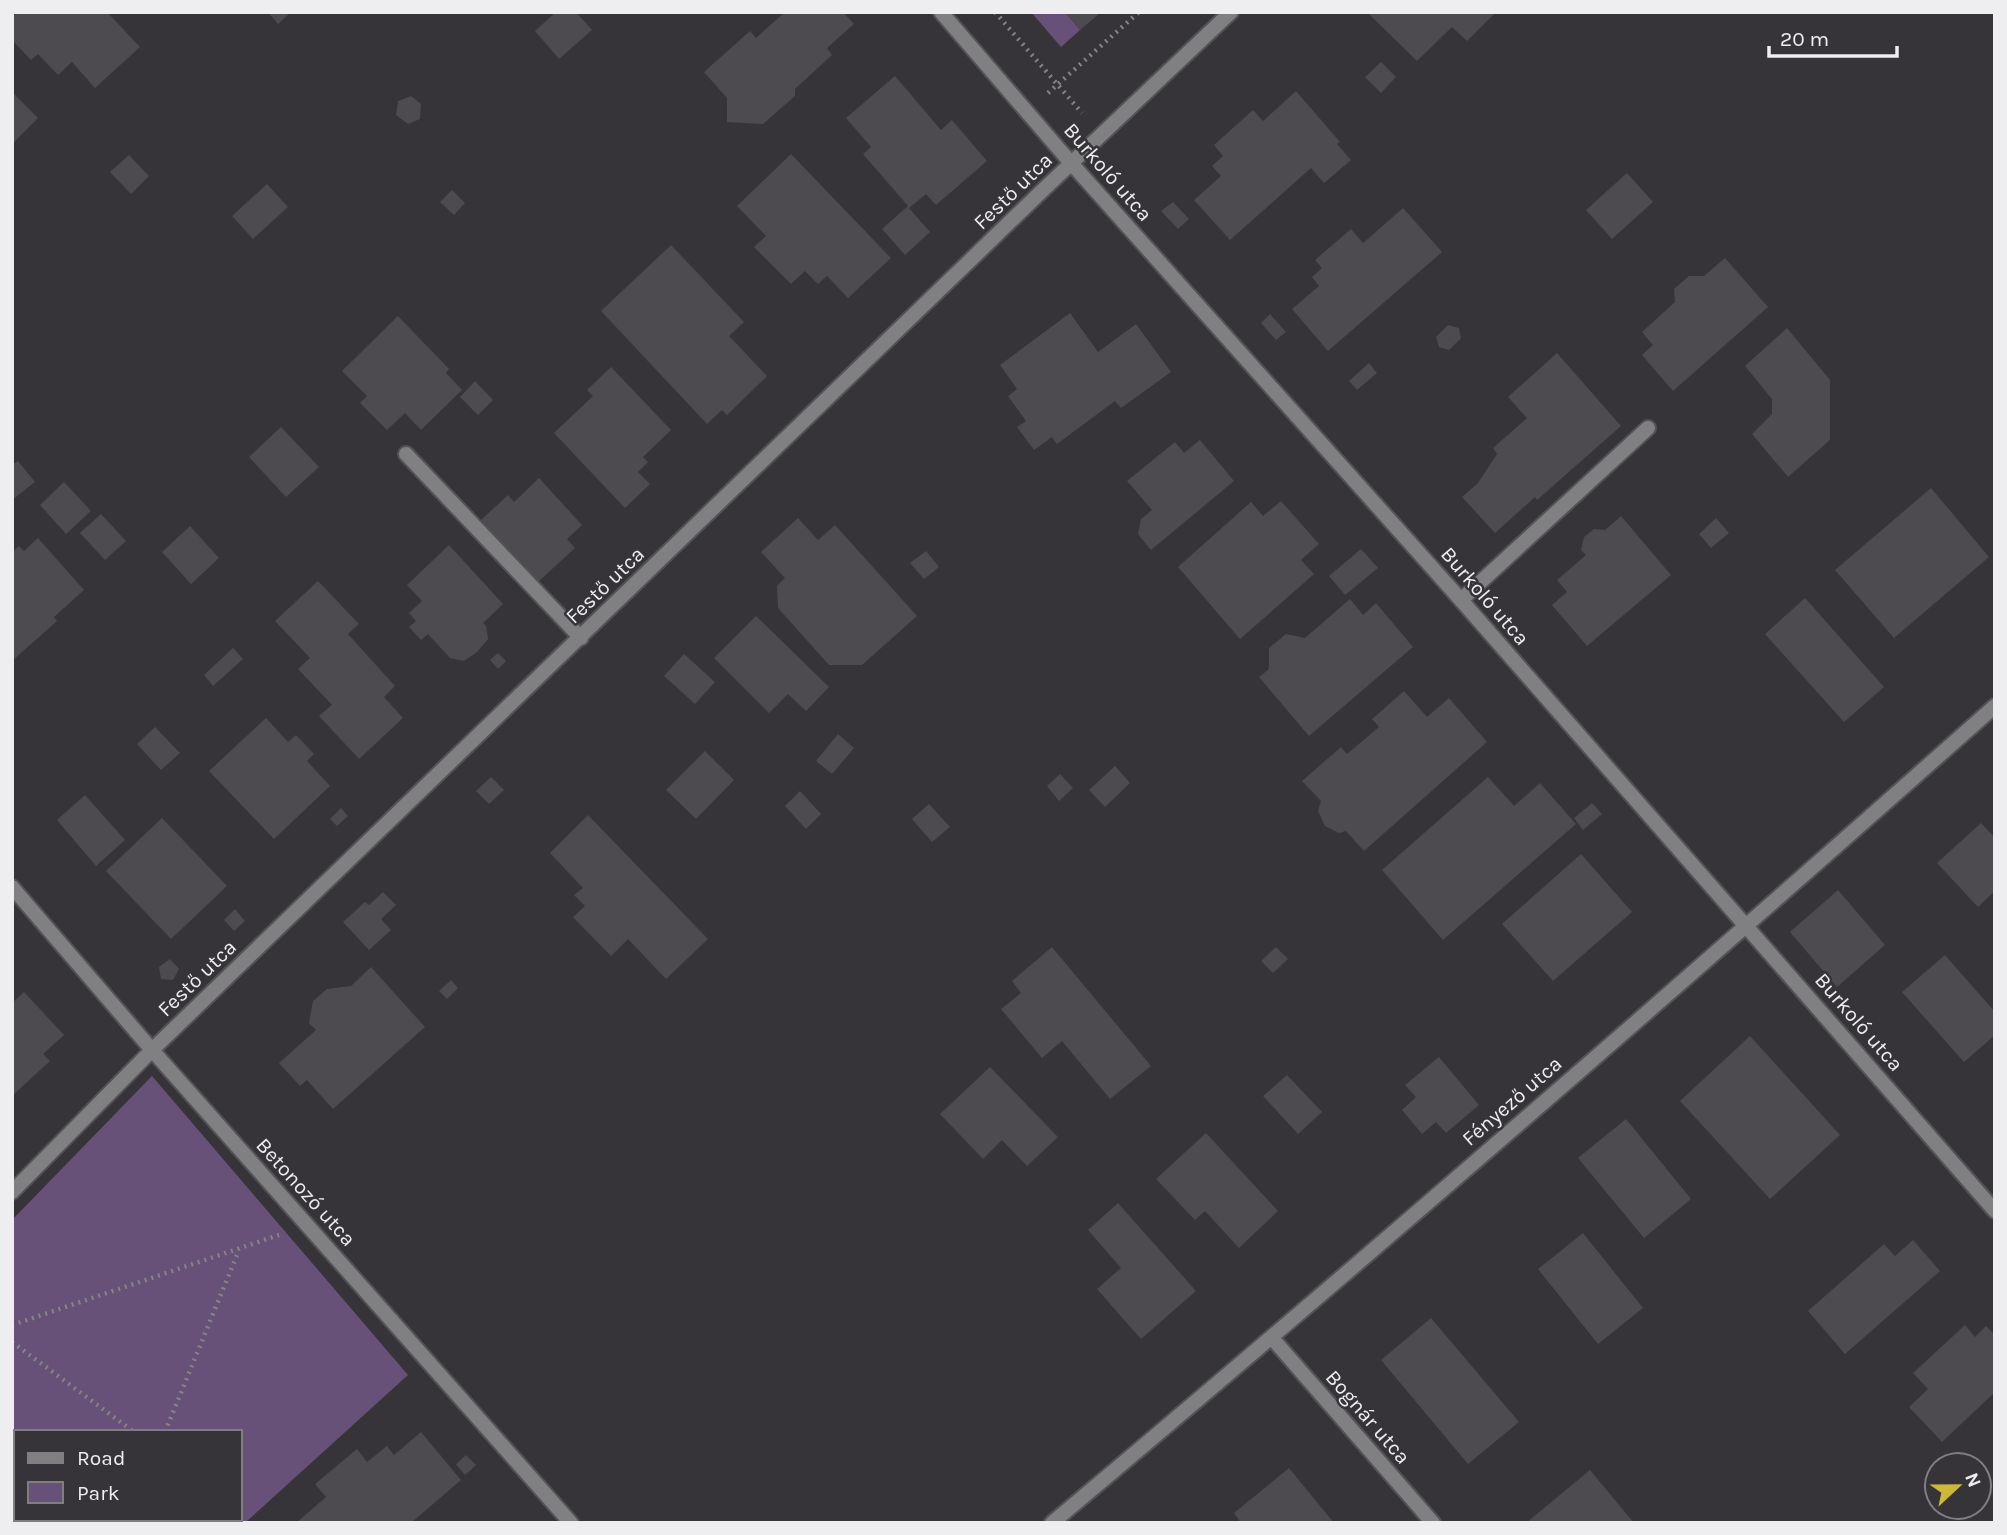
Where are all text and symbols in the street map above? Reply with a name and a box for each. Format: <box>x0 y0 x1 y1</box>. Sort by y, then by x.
scale bar <box>1769 14 1897 58</box>
text: 20 m <box>1780 27 1829 51</box>
street label: Burkoló utca <box>1059 118 1157 226</box>
street label: Festő utca <box>969 148 1057 234</box>
street label: Festő utca <box>561 542 649 628</box>
street label: Burkoló utca <box>1436 542 1534 650</box>
street label: Festő utca <box>153 935 241 1021</box>
street label: Burkoló utca <box>1810 968 1908 1076</box>
street label: Fényező utca <box>1457 1051 1567 1151</box>
street label: Betonozó utca <box>251 1133 361 1251</box>
street label: Bognár utca <box>1321 1365 1415 1469</box>
legend <box>14 1430 242 1521</box>
text: Road <box>77 1446 125 1470</box>
north arrow <box>1923 1451 1993 1521</box>
text: N <box>1960 1470 1986 1490</box>
text: Park <box>77 1481 120 1505</box>

